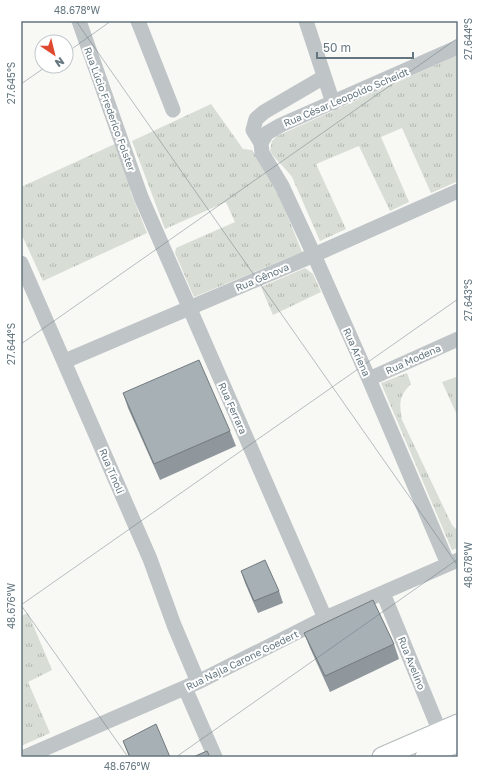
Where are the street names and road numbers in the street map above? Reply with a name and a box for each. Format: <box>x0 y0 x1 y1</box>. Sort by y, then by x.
street label: Rua Lúcio Frederico Folster <box>82 45 138 173</box>
street label: Rua César Leopoldo Scheidt <box>282 65 410 129</box>
street label: Rua Gênova <box>234 260 290 294</box>
street label: Rua Ariena <box>341 326 373 378</box>
street label: Rua Modena <box>384 341 442 377</box>
street label: Rua Ferrara <box>216 380 250 436</box>
street label: Rua Tínoli <box>97 447 127 495</box>
street label: Rua Najla Carone Goedert <box>184 627 300 693</box>
street label: Rua Avelino <box>396 635 428 691</box>

